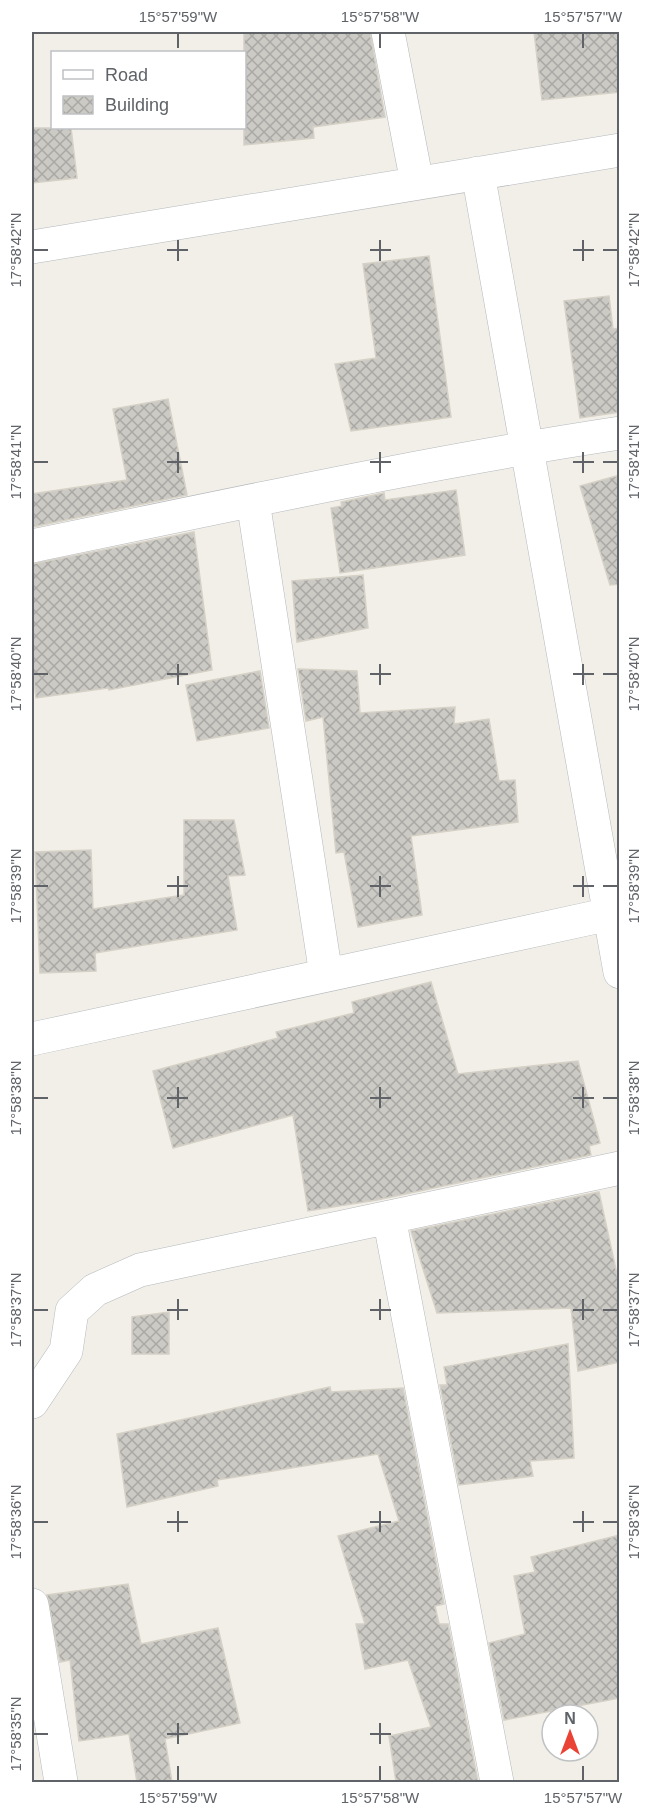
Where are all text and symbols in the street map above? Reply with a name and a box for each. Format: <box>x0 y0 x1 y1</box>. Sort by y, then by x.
text: 15°57'59"W <box>139 8 218 25</box>
text: 15°57'58"W <box>341 8 420 25</box>
text: 15°57'57"W <box>544 8 623 25</box>
legend <box>51 51 246 129</box>
text: Road <box>105 65 148 85</box>
text: Building <box>105 95 169 115</box>
text: 17°58'42"N <box>7 212 24 288</box>
text: 17°58'42"N <box>625 212 642 288</box>
text: 17°58'41"N <box>7 424 24 500</box>
text: 17°58'41"N <box>625 424 642 500</box>
text: 17°58'40"N <box>7 636 24 712</box>
text: 17°58'40"N <box>625 636 642 712</box>
text: 17°58'39"N <box>7 848 24 924</box>
text: 17°58'39"N <box>625 848 642 924</box>
text: 17°58'38"N <box>7 1060 24 1136</box>
text: 17°58'38"N <box>625 1060 642 1136</box>
text: 17°58'37"N <box>7 1272 24 1348</box>
text: 17°58'37"N <box>625 1272 642 1348</box>
text: 17°58'36"N <box>7 1484 24 1560</box>
text: 17°58'36"N <box>625 1484 642 1560</box>
text: 17°58'35"N <box>7 1696 24 1772</box>
north arrow <box>540 1703 600 1763</box>
text: N <box>564 1710 576 1727</box>
text: 15°57'59"W <box>139 1789 218 1806</box>
text: 15°57'58"W <box>341 1789 420 1806</box>
text: 15°57'57"W <box>544 1789 623 1806</box>

